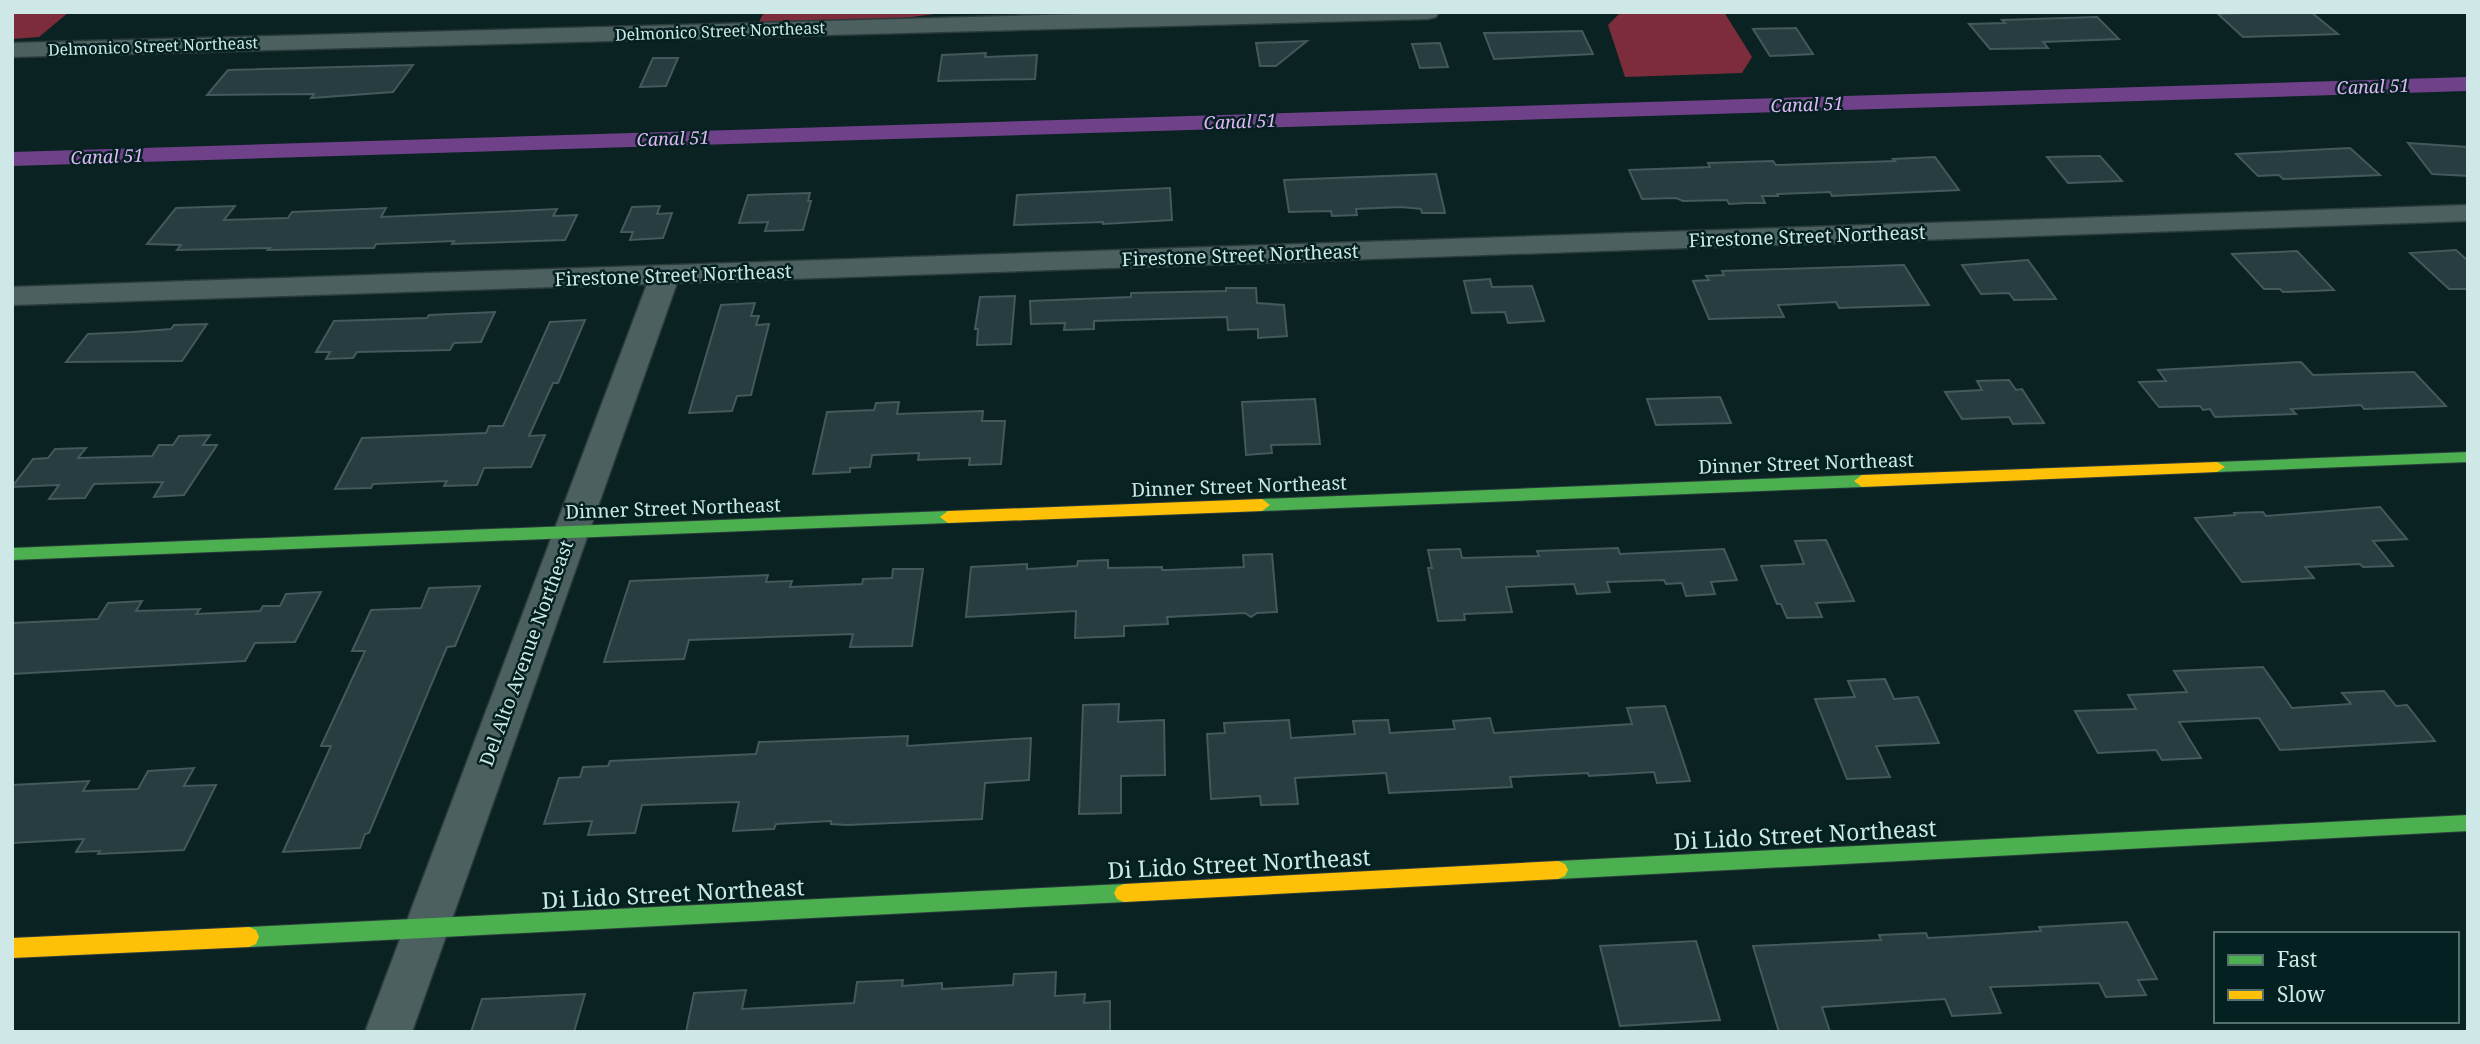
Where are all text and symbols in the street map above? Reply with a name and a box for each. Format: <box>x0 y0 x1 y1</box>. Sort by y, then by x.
street label: Delmonico Street Northeast <box>615 16 826 46</box>
street label: Delmonico Street Northeast <box>48 31 259 61</box>
water label: Canal 51 <box>2336 73 2410 99</box>
water label: Canal 51 <box>1770 91 1844 117</box>
water label: Canal 51 <box>1203 108 1277 134</box>
water label: Canal 51 <box>636 125 710 151</box>
water label: Canal 51 <box>70 143 144 169</box>
street label: Firestone Street Northeast <box>1688 219 1926 253</box>
street label: Firestone Street Northeast <box>1121 238 1359 272</box>
street label: Firestone Street Northeast <box>554 258 792 292</box>
street label: Dinner Street Northeast <box>1698 446 1915 480</box>
street label: Dinner Street Northeast <box>1131 469 1348 503</box>
street label: Dinner Street Northeast <box>565 491 782 525</box>
street label: Del Alto Avenue Northeast <box>473 536 579 770</box>
street label: Di Lido Street Northeast <box>1673 811 1937 857</box>
street label: Di Lido Street Northeast <box>1107 840 1371 886</box>
street label: Di Lido Street Northeast <box>541 870 805 916</box>
legend <box>2214 932 2459 1023</box>
text: Fast <box>2277 945 2317 973</box>
text: Slow <box>2277 980 2326 1008</box>

